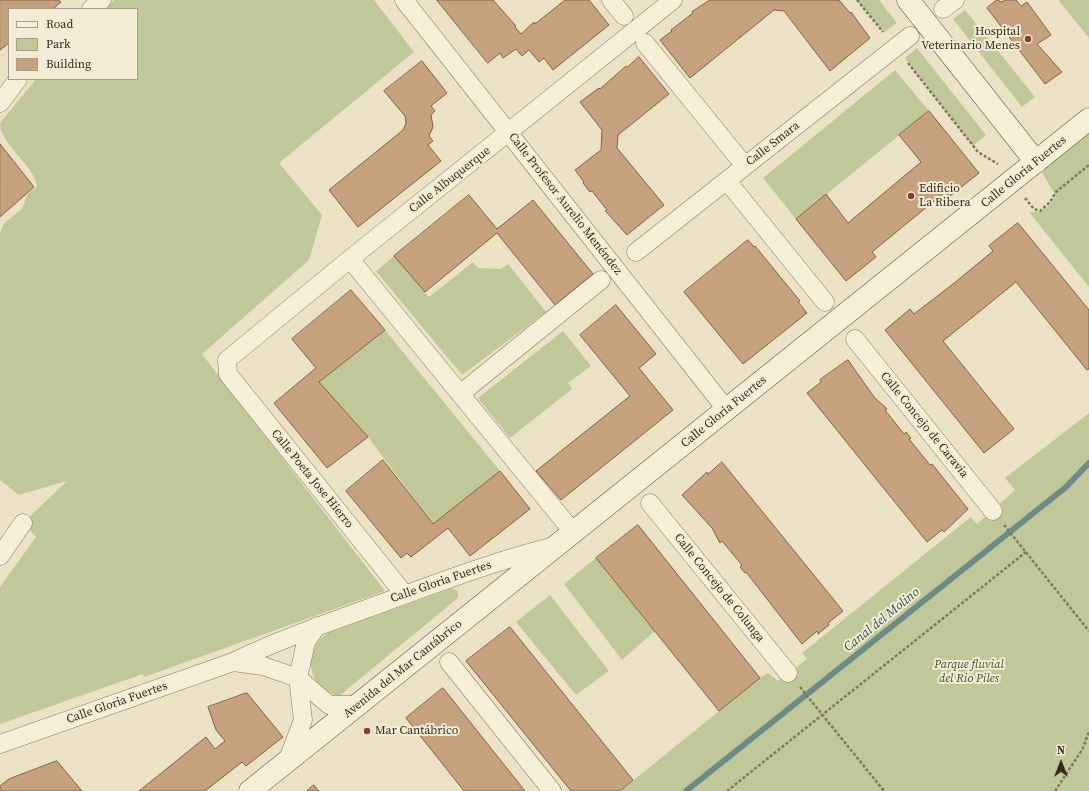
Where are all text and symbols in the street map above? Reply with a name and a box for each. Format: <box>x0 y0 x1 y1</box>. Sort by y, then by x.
legend <box>8 8 138 80</box>
text: Road <box>46 16 73 32</box>
place label: Hospital Veterinario Menes <box>921 25 1020 53</box>
marker: Hospital Veterinario Menes <box>1023 34 1033 44</box>
text: Park <box>46 36 71 52</box>
text: Building <box>46 56 91 72</box>
street label: Calle Smara <box>743 119 803 169</box>
street label: Calle Profesor Aurelio Menéndez <box>505 130 625 278</box>
street label: Calle Gloria Fuertes <box>978 133 1070 211</box>
street label: Calle Albuquerque <box>406 144 494 216</box>
place label: Edificio La Ribera <box>919 182 971 210</box>
marker: Edificio La Ribera <box>906 191 916 201</box>
street label: Calle Concejo de Caravia <box>877 369 971 481</box>
street label: Calle Gloria Fuertes <box>678 373 770 451</box>
street label: Calle Poeta Jose Hierro <box>268 427 356 531</box>
street label: Calle Concejo de Colunga <box>671 531 767 645</box>
street label: Calle Gloria Fuertes <box>389 558 493 606</box>
water label: Canal del Molino <box>841 585 923 655</box>
street label: Avenida del Mar Cantábrico <box>341 617 465 721</box>
park label: Parque fluvial del Rio Piles <box>934 658 1004 686</box>
street label: Calle Gloria Fuertes <box>65 679 169 727</box>
place label: Mar Cantábrico <box>375 724 458 738</box>
marker: Mar Cantábrico <box>362 726 372 736</box>
north arrow <box>1041 743 1081 783</box>
text: N <box>1057 743 1065 758</box>

